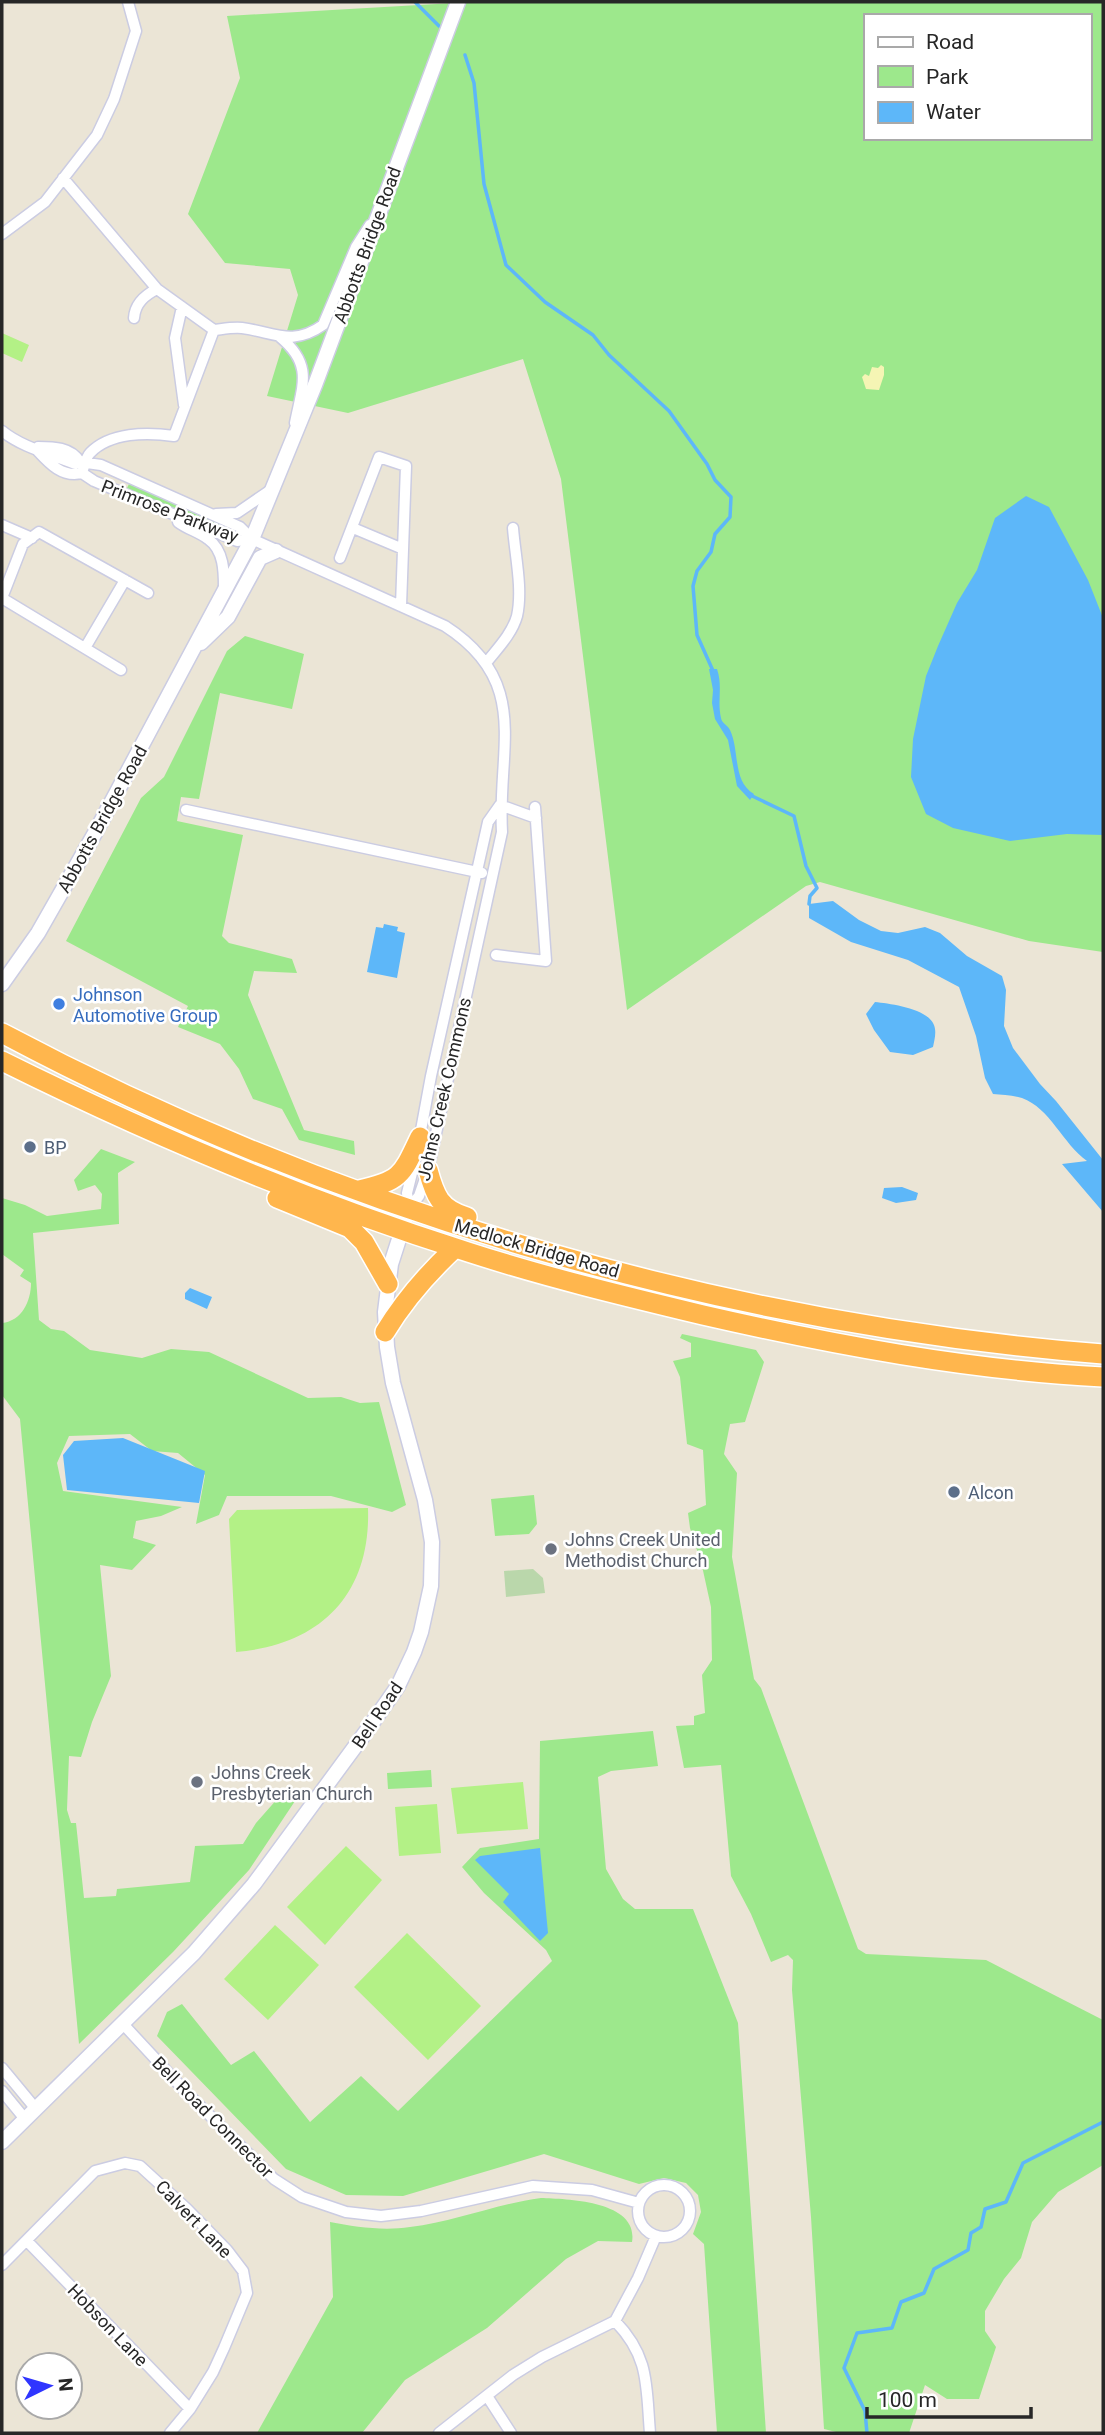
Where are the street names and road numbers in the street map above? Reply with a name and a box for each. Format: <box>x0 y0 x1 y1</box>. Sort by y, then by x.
street label: Abbotts Bridge Road <box>329 164 405 326</box>
street label: Primrose Parkway <box>99 475 242 547</box>
street label: Abbotts Bridge Road <box>53 742 151 896</box>
street label: Johns Creek Commons <box>413 995 475 1183</box>
street label: Medlock Bridge Road <box>452 1214 622 1282</box>
street label: Bell Road <box>347 1678 407 1752</box>
street label: Bell Road Connector <box>148 2052 278 2182</box>
street label: Calvert Lane <box>152 2176 236 2262</box>
street label: Hobson Lane <box>64 2280 152 2370</box>

